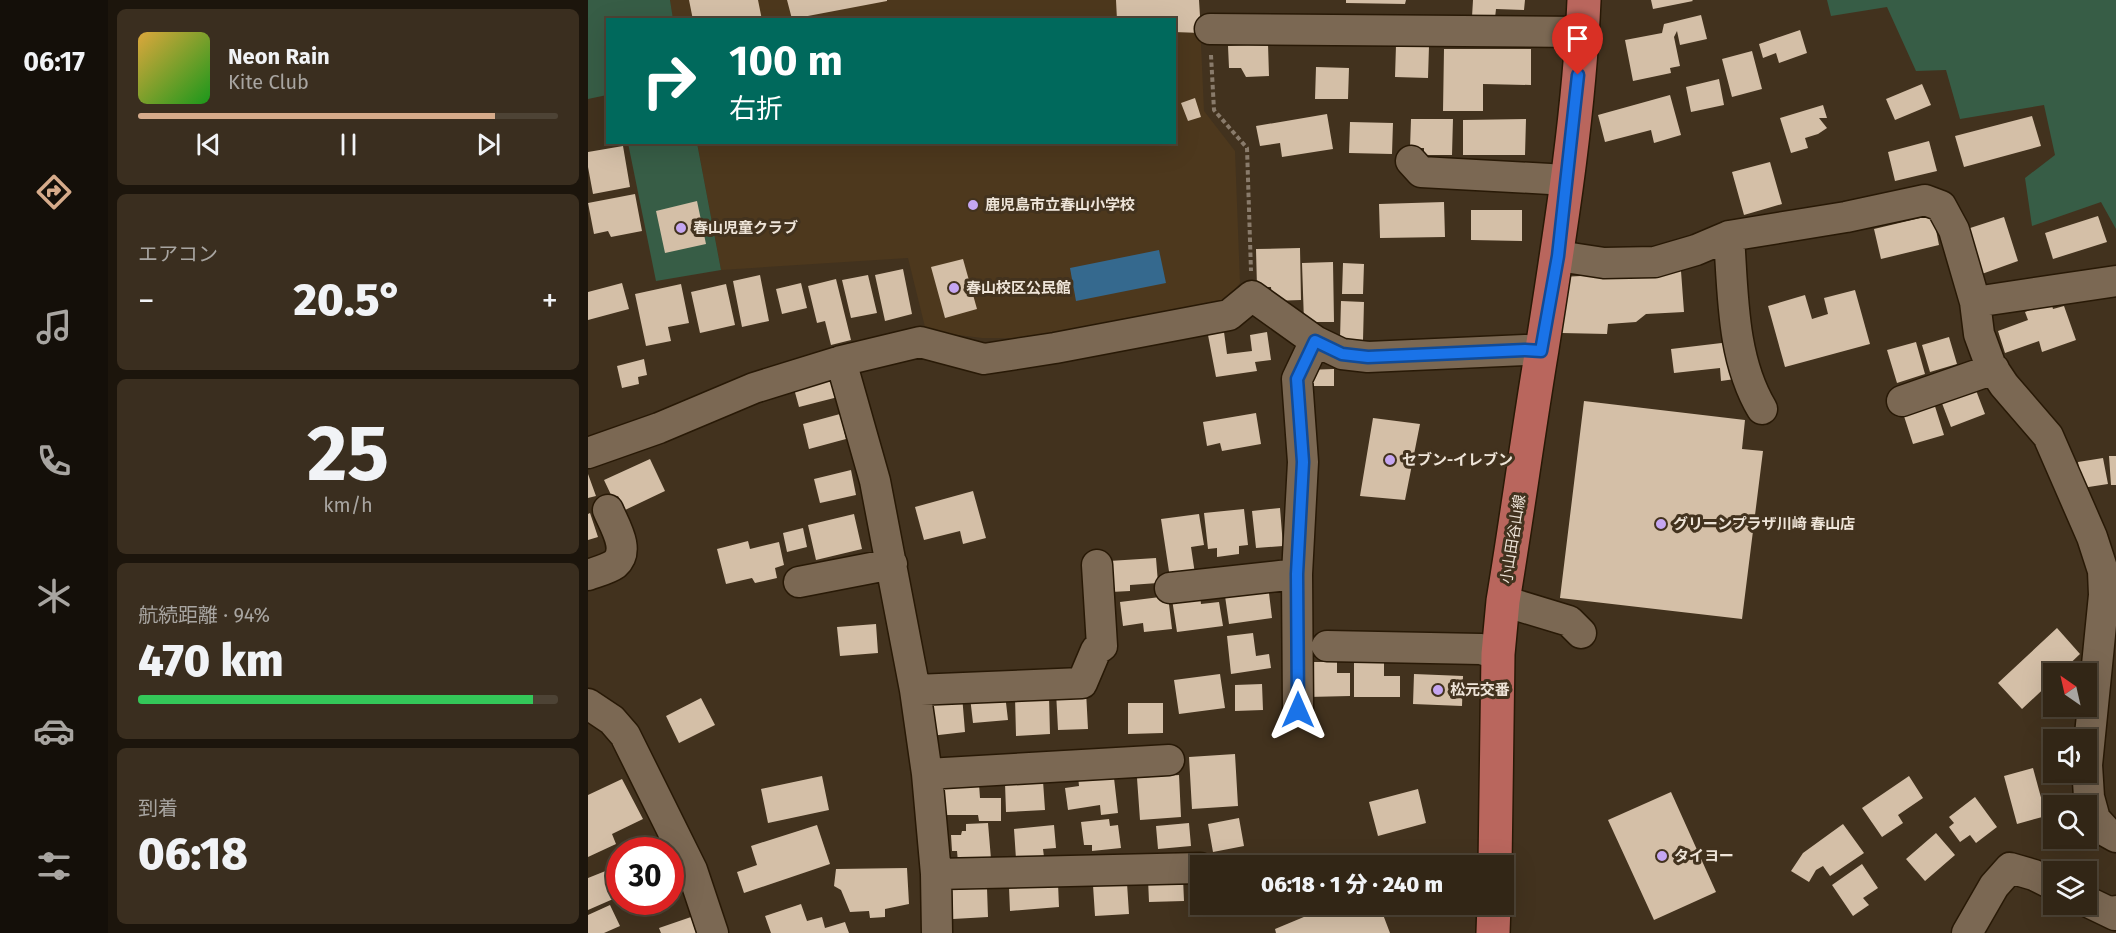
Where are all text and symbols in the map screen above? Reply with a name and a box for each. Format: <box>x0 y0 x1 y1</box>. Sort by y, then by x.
pin <box>1552 13 1603 75</box>
icon: arrive <box>1561 22 1594 55</box>
text: 100 m <box>729 36 843 86</box>
icon: right <box>630 42 708 120</box>
text: Neon Rain <box>228 43 330 70</box>
text: 06:17 <box>23 46 85 78</box>
text: Kite Club <box>228 70 309 94</box>
text: 右折 <box>729 93 783 125</box>
icon: previous <box>192 128 225 161</box>
icon: pause <box>332 128 365 161</box>
icon: next <box>472 128 505 161</box>
icon: directions <box>33 171 75 213</box>
place label: 鹿児島市立春山小学校 <box>985 196 1135 214</box>
marker: 鹿児島市立春山小学校 <box>966 198 980 212</box>
place label: 春山児童クラブ <box>693 219 798 237</box>
marker: 春山児童クラブ <box>674 221 688 235</box>
text: エアコン <box>138 242 218 266</box>
text: 20.5° <box>293 273 403 327</box>
place label: 春山校区公民館 <box>966 279 1071 297</box>
text: − <box>138 281 155 321</box>
text: + <box>542 281 558 321</box>
marker: 春山校区公民館 <box>947 281 961 295</box>
icon: music <box>33 306 75 348</box>
text: 25 <box>307 407 389 501</box>
icon: phone <box>33 440 75 482</box>
place label: セブン-イレブン <box>1402 451 1513 469</box>
marker: セブン-イレブン <box>1383 453 1397 467</box>
text: km/h <box>323 493 373 517</box>
street label: 小山田谷山線 <box>1497 493 1529 585</box>
place label: グリーンプラザ川﨑 春山店 <box>1673 515 1855 533</box>
marker: グリーンプラザ川﨑 春山店 <box>1654 517 1668 531</box>
icon: climate <box>33 575 75 617</box>
text: 航続距離 · 94% <box>138 603 270 627</box>
text: 470 km <box>138 634 284 688</box>
north arrow <box>2043 663 2097 717</box>
map controls <box>2043 663 2097 915</box>
position arrow <box>1266 678 1330 742</box>
place label: 松元交番 <box>1450 681 1510 699</box>
marker: 松元交番 <box>1431 683 1445 697</box>
icon: car <box>33 710 75 752</box>
button: sound <box>2043 729 2097 783</box>
button: search <box>2043 795 2097 849</box>
text: 到着 <box>138 796 178 820</box>
text: 06:18 <box>138 827 248 881</box>
speed limit sign: 30 <box>606 837 684 915</box>
icon: filters <box>33 845 75 887</box>
place label: タイヨー <box>1674 847 1734 865</box>
marker: タイヨー <box>1655 849 1669 863</box>
button: layers <box>2043 861 2097 915</box>
text: 06:18 · 1 分 · 240 m <box>1261 871 1443 898</box>

